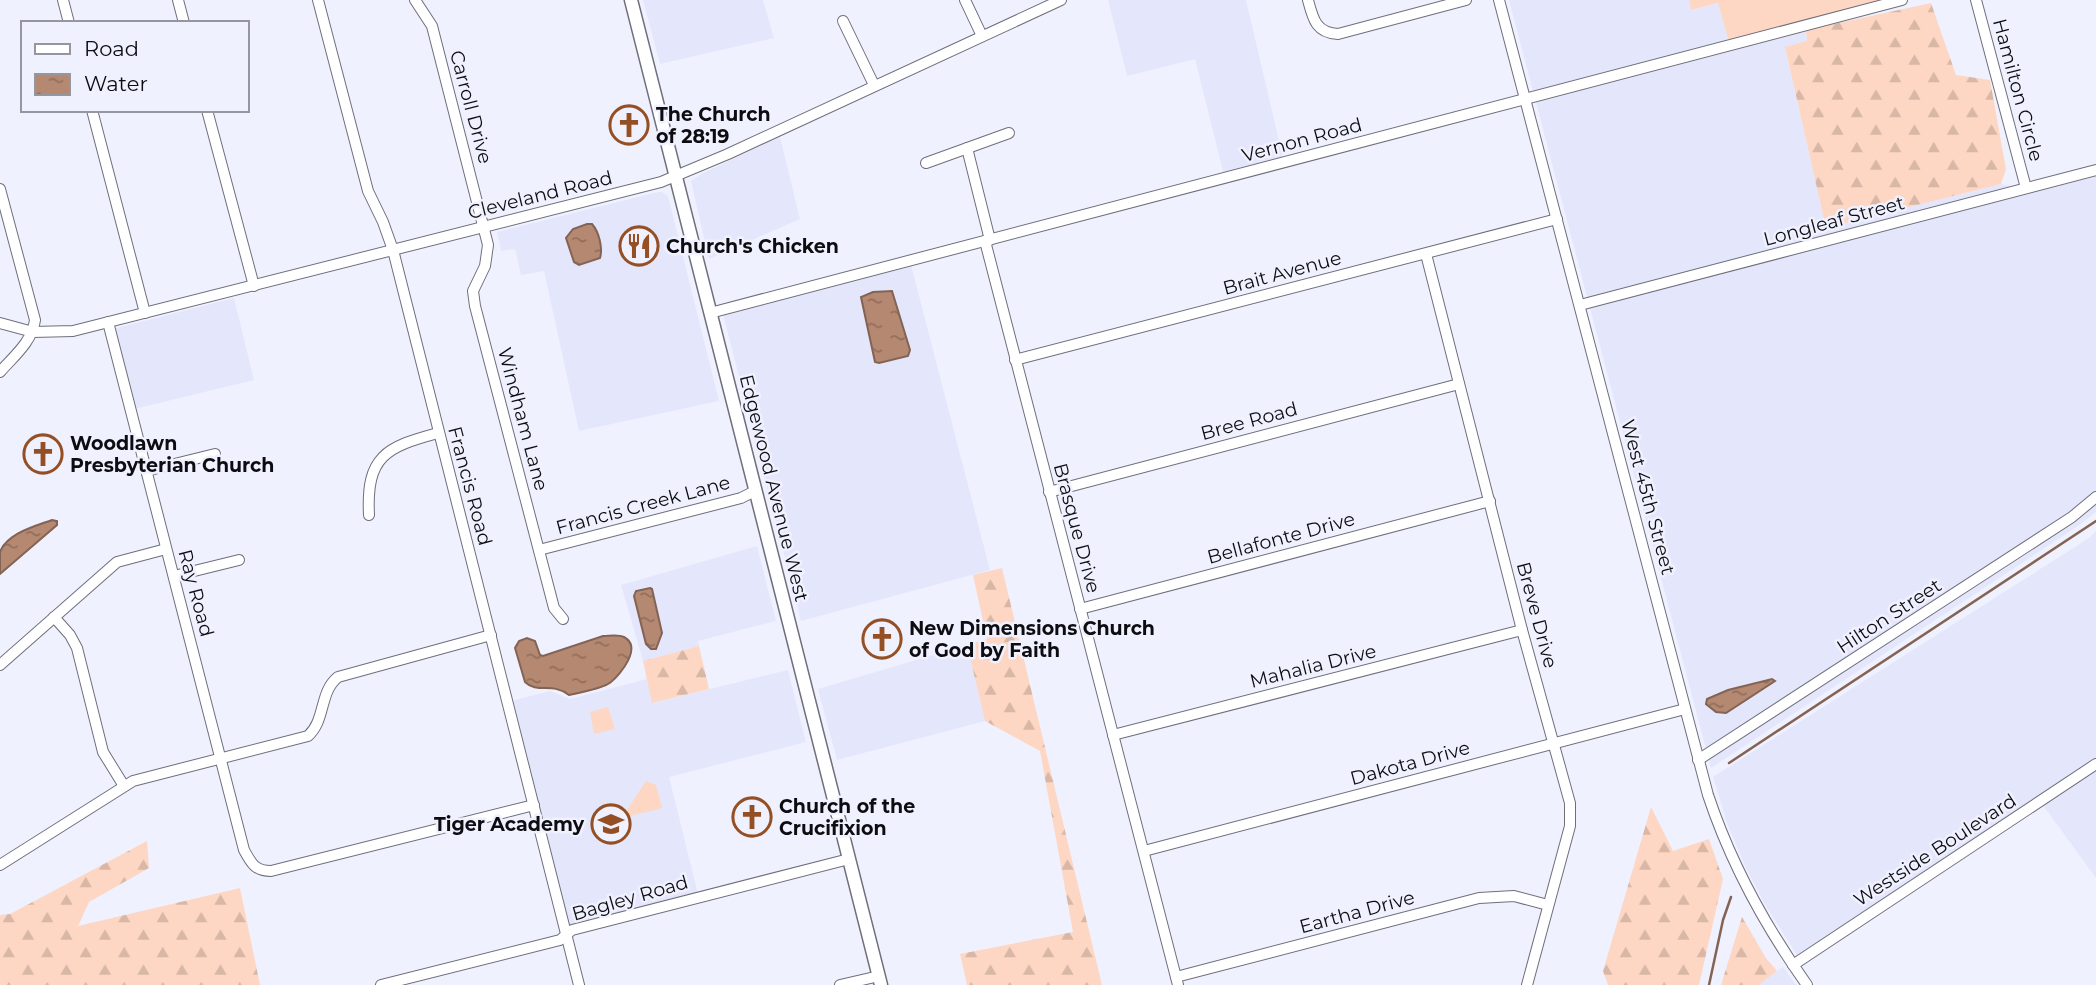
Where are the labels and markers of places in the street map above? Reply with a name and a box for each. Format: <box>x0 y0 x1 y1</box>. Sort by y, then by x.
place label: The Church of 28:19 <box>656 103 771 148</box>
church icon: The Church of 28:19 <box>608 104 650 146</box>
restaurant icon: Church's Chicken <box>618 225 660 267</box>
place label: Church's Chicken <box>666 235 839 258</box>
place label: Woodlawn Presbyterian Church <box>70 432 274 477</box>
church icon: Woodlawn Presbyterian Church <box>22 433 64 475</box>
place label: New Dimensions Church of God by Faith <box>909 617 1155 662</box>
church icon: New Dimensions Church of God by Faith <box>861 618 903 660</box>
place label: Church of the Crucifixion <box>779 795 915 840</box>
church icon: Church of the Crucifixion <box>731 796 773 838</box>
school or university icon: Tiger Academy <box>590 803 632 845</box>
place label: Tiger Academy <box>434 813 585 836</box>

